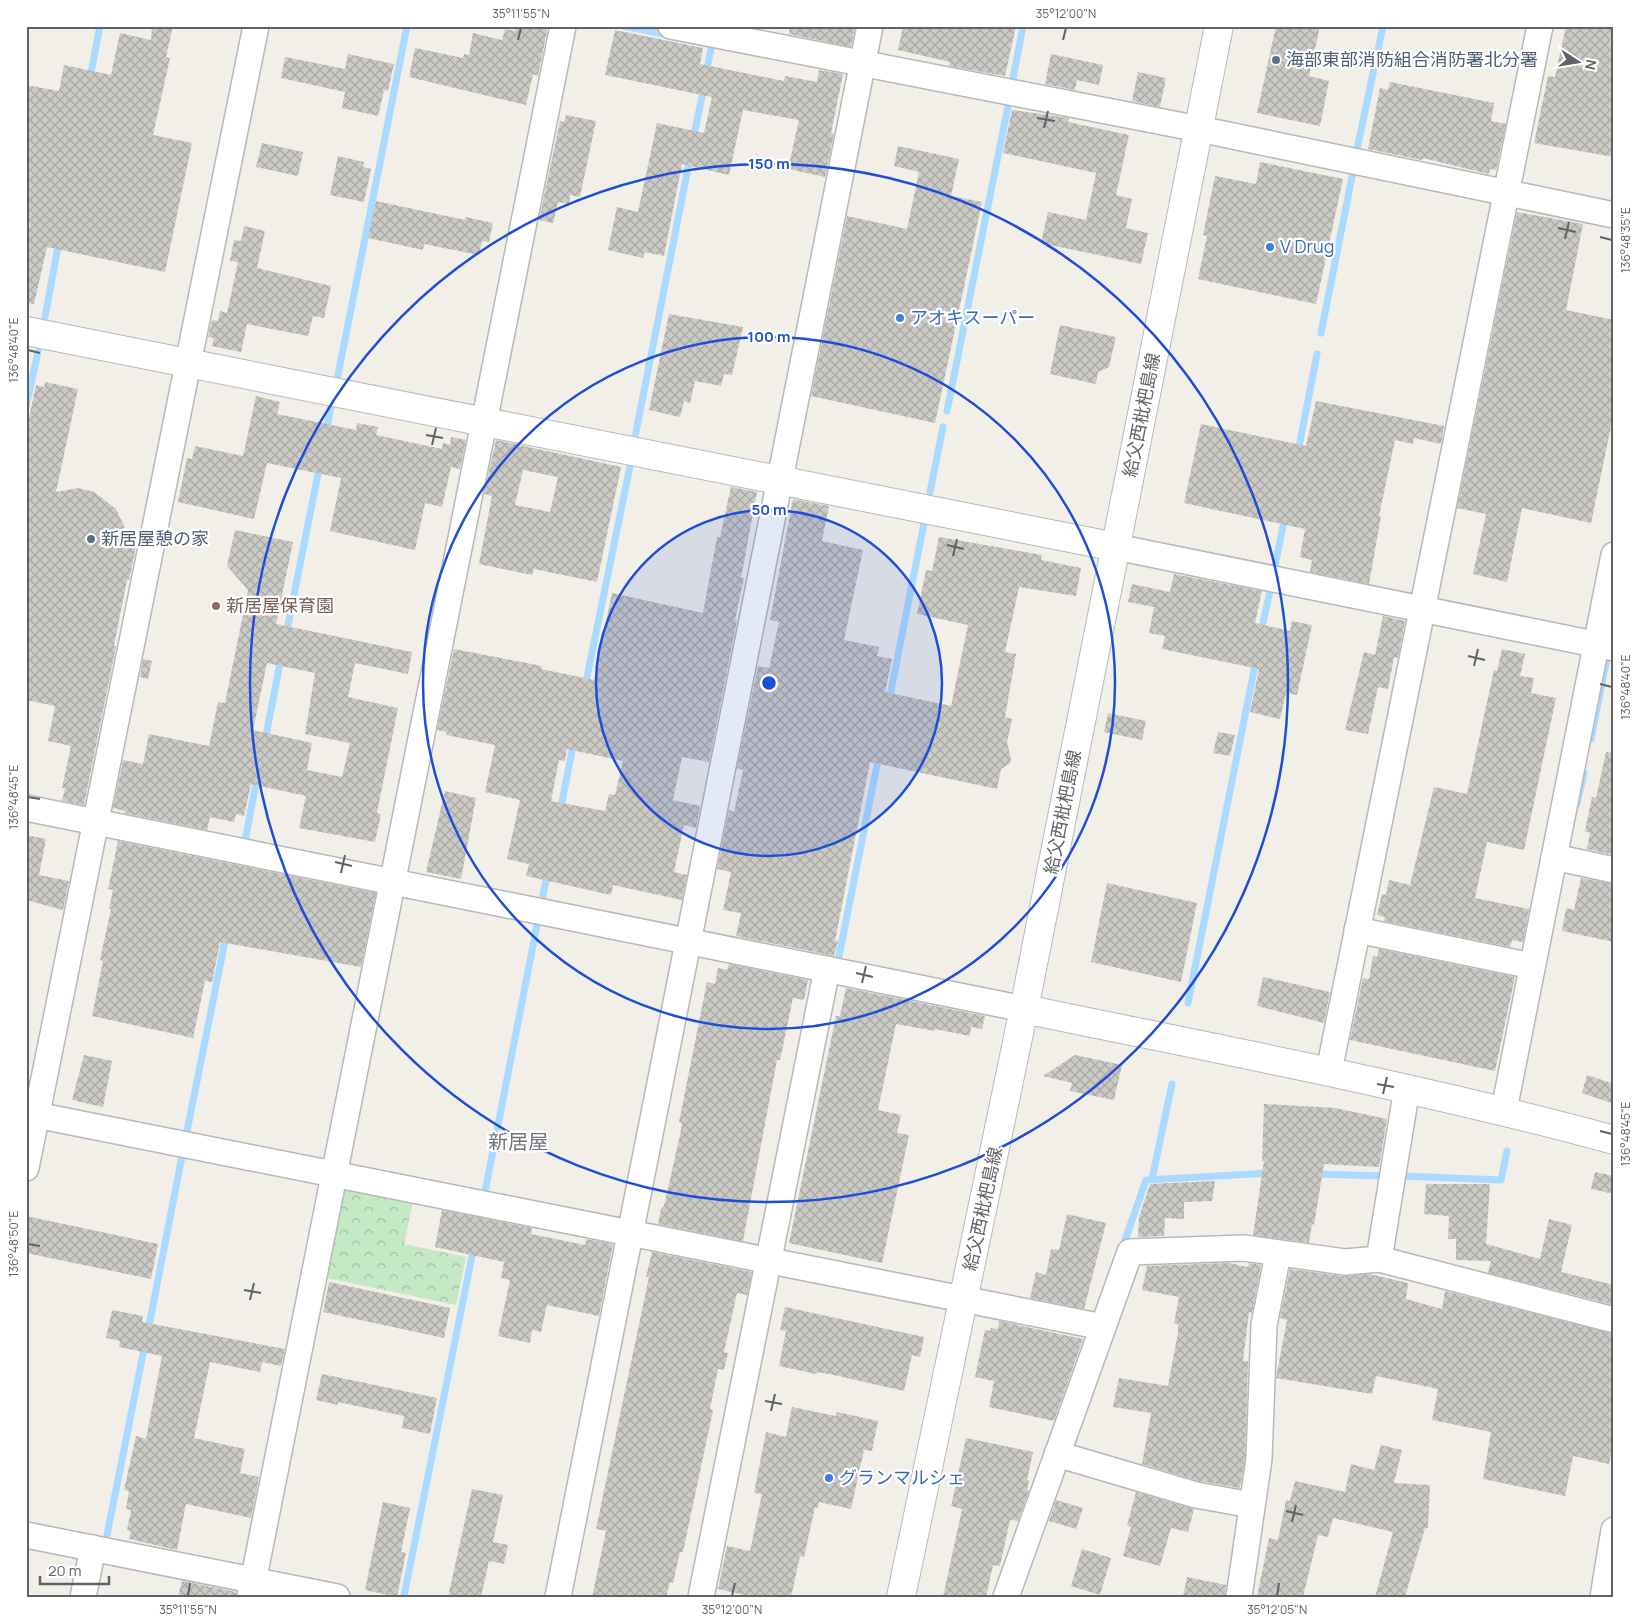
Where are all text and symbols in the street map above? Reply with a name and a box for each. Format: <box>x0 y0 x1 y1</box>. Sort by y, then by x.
text: 35°11'55"N <box>492 5 550 22</box>
text: 35°12'00"N <box>1036 5 1096 22</box>
north arrow <box>1552 38 1602 88</box>
place label: 海部東部消防組合消防署北分署 <box>1286 47 1538 71</box>
marker: 海部東部消防組合消防署北分署 <box>1270 54 1282 66</box>
text: N <box>1581 58 1602 72</box>
text: 150 m <box>748 153 790 174</box>
text: 136°48'35"E <box>1617 207 1634 273</box>
place label: V Drug <box>1280 234 1334 258</box>
marker: V Drug <box>1264 241 1276 253</box>
place label: アオキスーパー <box>910 305 1035 329</box>
marker: アオキスーパー <box>894 312 906 324</box>
text: 136°48'40"E <box>5 317 22 383</box>
text: 100 m <box>748 326 790 347</box>
street label: 給父西枇杷島線 <box>1117 351 1165 479</box>
text: 50 m <box>751 499 787 520</box>
place label: 新居屋憩の家 <box>101 526 209 550</box>
marker: 新居屋憩の家 <box>85 533 97 545</box>
place label: 新居屋保育園 <box>226 593 334 617</box>
marker: 新居屋保育園 <box>210 600 222 612</box>
text: 136°48'40"E <box>1617 654 1634 720</box>
centre of rings <box>760 674 778 692</box>
street label: 給父西枇杷島線 <box>1038 748 1086 876</box>
text: 136°48'45"E <box>5 764 22 829</box>
text: 136°48'45"E <box>1617 1101 1634 1166</box>
district label: 新居屋 <box>488 1128 548 1155</box>
street label: 給父西枇杷島線 <box>957 1145 1007 1273</box>
text: 136°48'50"E <box>5 1211 22 1277</box>
place label: グランマルシェ <box>839 1465 965 1489</box>
marker: グランマルシェ <box>823 1472 835 1484</box>
scale bar <box>40 1553 109 1585</box>
text: 20 m <box>48 1560 81 1581</box>
text: 35°11'55"N <box>159 1601 217 1618</box>
text: 35°12'00"N <box>702 1601 762 1618</box>
text: 35°12'05"N <box>1247 1601 1307 1618</box>

